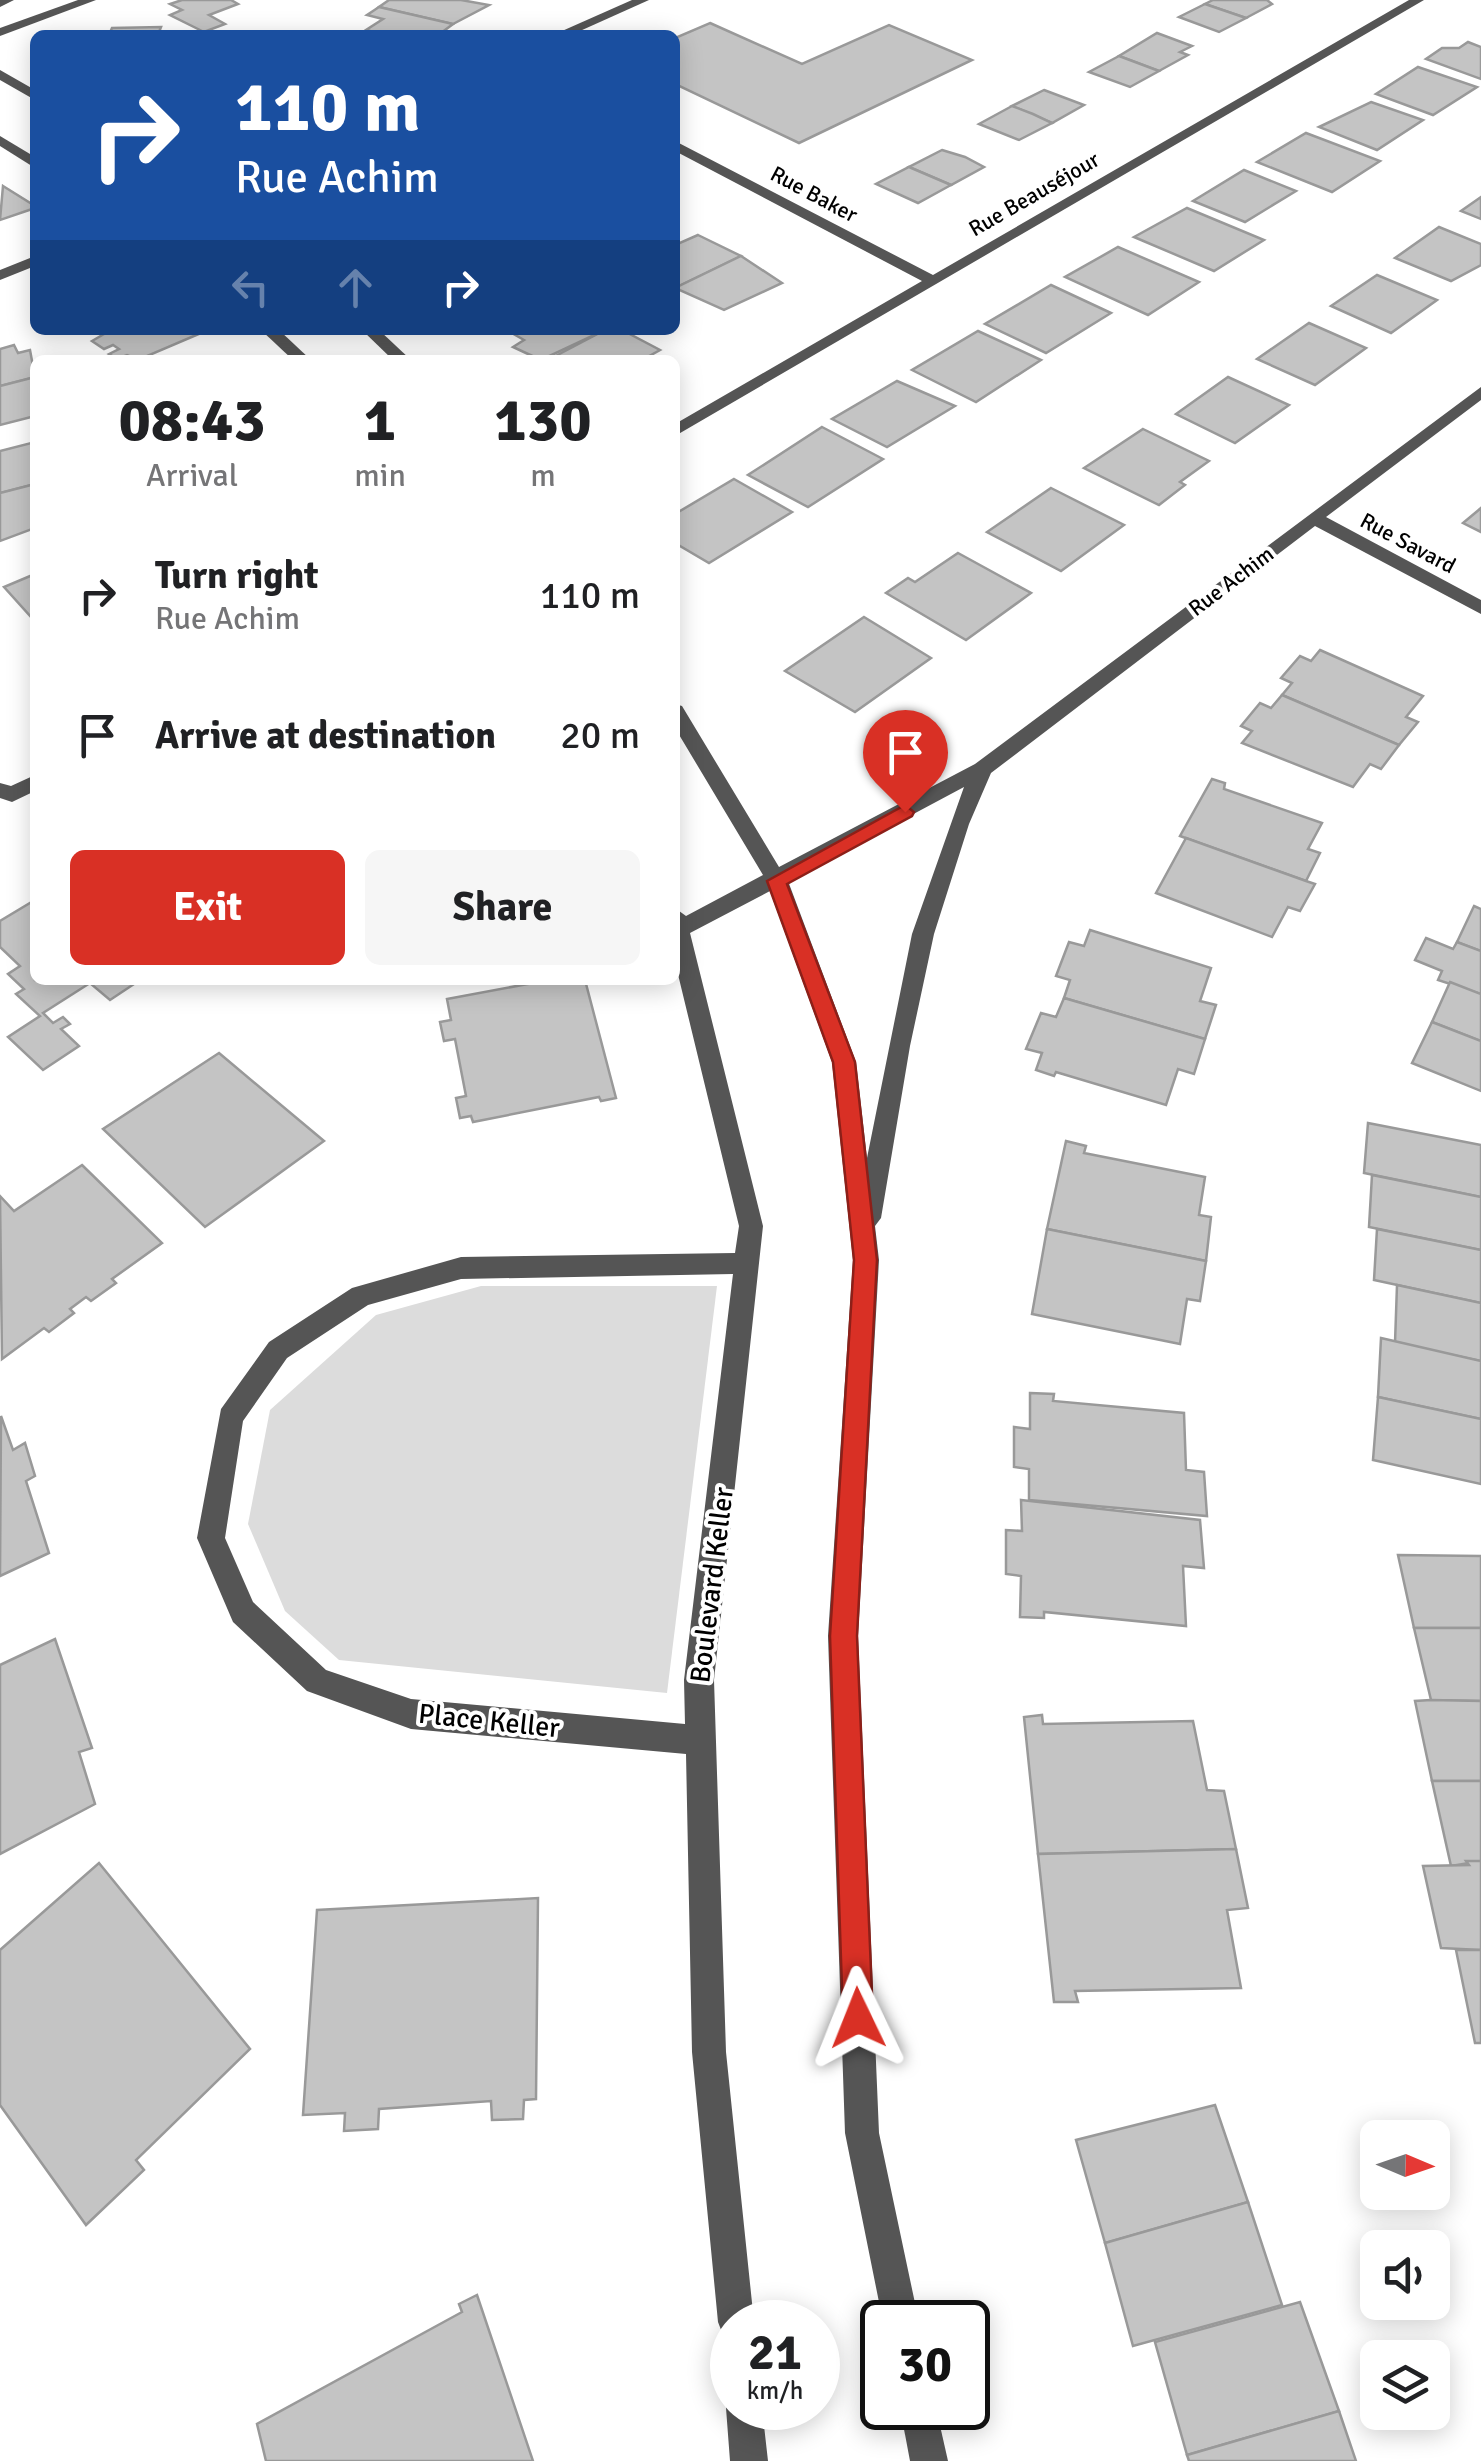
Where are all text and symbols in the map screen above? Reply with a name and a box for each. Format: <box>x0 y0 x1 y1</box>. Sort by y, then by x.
text: 110 m <box>235 64 420 150</box>
icon: right <box>70 70 200 200</box>
street label: Rue Beauséjour <box>964 146 1104 242</box>
text: Rue Achim <box>235 150 439 205</box>
street label: Rue Baker <box>766 160 862 228</box>
icon: left <box>223 260 278 315</box>
icon: ahead <box>328 260 383 315</box>
icon: right <box>433 260 488 315</box>
text: 08:43 <box>118 384 266 458</box>
text: 1 <box>364 384 396 458</box>
text: 130 <box>494 384 592 458</box>
text: Arrival <box>146 456 238 495</box>
text: min <box>354 456 406 495</box>
text: m <box>530 456 556 495</box>
street label: Rue Savard <box>1356 507 1460 579</box>
street label: Rue Achim <box>1183 540 1279 622</box>
text: Turn right <box>155 552 319 599</box>
icon: right <box>70 568 125 623</box>
text: 110 m <box>540 572 640 619</box>
text: Rue Achim <box>155 599 300 638</box>
icon: arrive <box>70 708 125 763</box>
pin <box>863 710 948 813</box>
text: Arrive at destination <box>155 712 496 759</box>
text: 20 m <box>560 712 640 759</box>
icon: arrive <box>878 725 933 780</box>
button: Exit <box>70 850 345 965</box>
button: Share <box>365 850 640 965</box>
street label: Boulevard Keller <box>683 1485 741 1685</box>
street label: Place Keller <box>417 1697 562 1745</box>
position arrow <box>806 1966 910 2070</box>
north arrow <box>1360 2120 1450 2210</box>
map controls <box>1360 2120 1450 2430</box>
button: sound <box>1360 2230 1450 2320</box>
speed limit sign: 30 <box>860 2300 990 2430</box>
text: 21 <box>748 2322 802 2384</box>
button: layers <box>1360 2340 1450 2430</box>
text: km/h <box>747 2375 803 2406</box>

